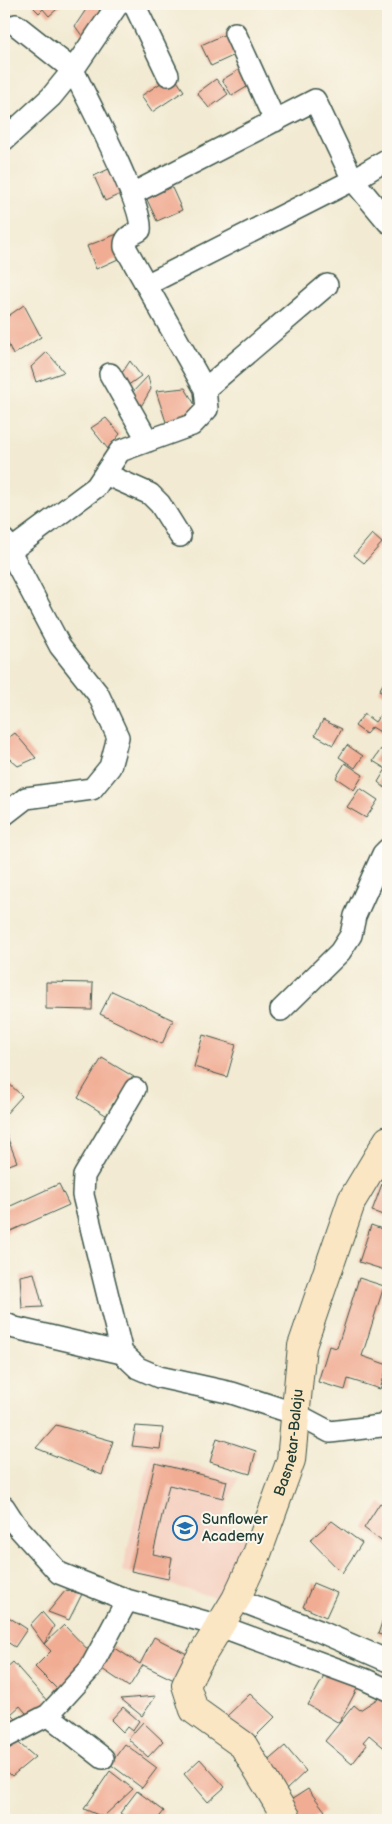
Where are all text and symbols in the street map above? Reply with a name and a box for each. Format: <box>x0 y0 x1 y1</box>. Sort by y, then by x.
street label: Basnetar-Balaju <box>270 1388 308 1499</box>
place label: Sunflower Academy <box>202 1510 268 1546</box>
school or university icon: Sunflower Academy <box>172 1515 198 1541</box>

